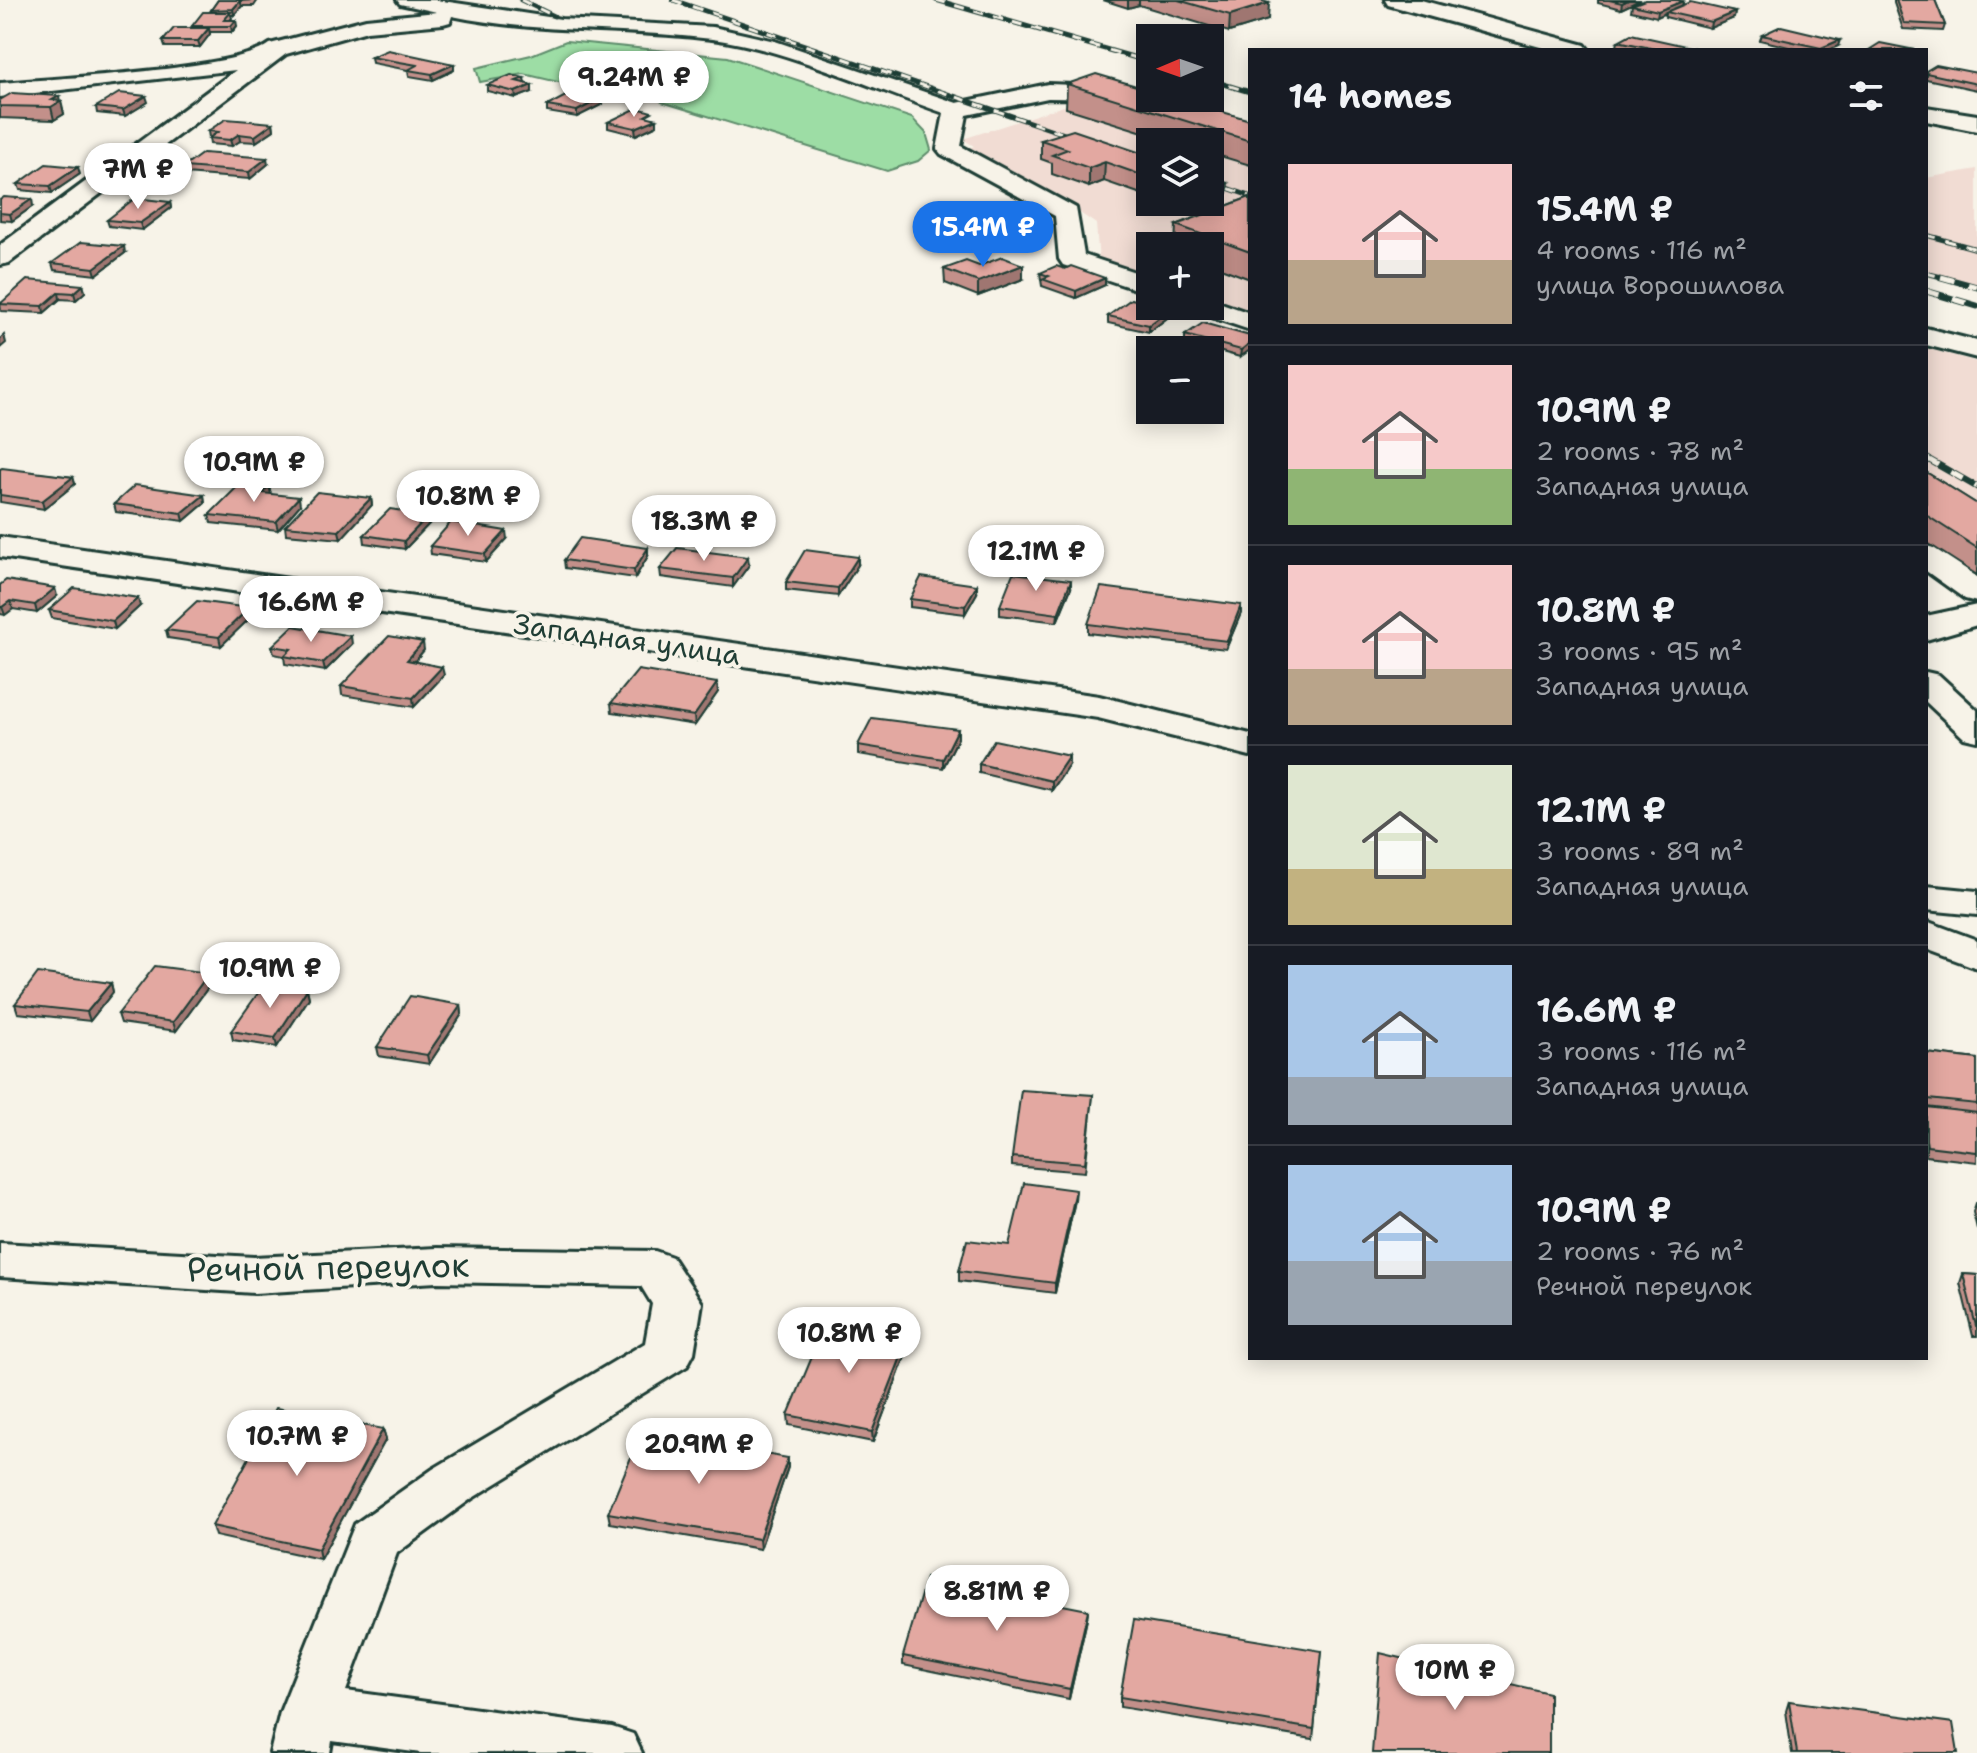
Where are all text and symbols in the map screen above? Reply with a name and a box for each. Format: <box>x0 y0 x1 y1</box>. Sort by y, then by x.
north arrow <box>1136 24 1224 112</box>
map controls <box>1136 24 1224 424</box>
pin: 9.24M ₽ <box>560 51 708 119</box>
text: 9.24M ₽ <box>577 59 691 94</box>
text: 14 homes <box>1288 73 1452 119</box>
icon: filters <box>1844 74 1888 118</box>
button: layers <box>1136 128 1224 216</box>
pin: 7M ₽ <box>91 143 185 211</box>
text: 7M ₽ <box>102 151 174 186</box>
text: 15.4M ₽ <box>1536 186 1673 232</box>
icon: home <box>1352 196 1448 292</box>
pin: 15.4M ₽ <box>909 201 1057 269</box>
text: 15.4M ₽ <box>931 209 1035 244</box>
button: + <box>1136 232 1224 320</box>
text: 4 rooms · 116 m² <box>1536 232 1747 267</box>
text: улица Ворошилова <box>1536 267 1784 302</box>
button: − <box>1136 336 1224 424</box>
text: 10.9M ₽ <box>1536 387 1672 433</box>
icon: home <box>1352 397 1448 493</box>
text: 2 rooms · 78 m² <box>1536 433 1744 468</box>
pin: 10.9M ₽ <box>180 436 328 504</box>
text: 10.9M ₽ <box>202 444 306 479</box>
text: Западная улица <box>1536 468 1748 503</box>
pin: 10.8M ₽ <box>394 470 542 538</box>
text: 10.8M ₽ <box>415 478 521 513</box>
pin: 18.3M ₽ <box>630 495 778 563</box>
text: 18.3M ₽ <box>650 503 758 538</box>
pin: 12.1M ₽ <box>962 525 1110 593</box>
text: 12.1M ₽ <box>986 533 1086 568</box>
pin: 16.6M ₽ <box>237 576 385 644</box>
text: 16.6M ₽ <box>257 584 365 619</box>
text: 10.8M ₽ <box>1536 587 1676 633</box>
icon: home <box>1352 597 1448 693</box>
street label: Западная улица <box>511 604 743 674</box>
text: 3 rooms · 95 m² <box>1536 633 1743 668</box>
text: Западная улица <box>1536 668 1748 703</box>
text: 12.1M ₽ <box>1536 787 1666 833</box>
icon: home <box>1352 797 1448 893</box>
text: 3 rooms · 89 m² <box>1536 833 1744 868</box>
text: Западная улица <box>1536 868 1748 903</box>
pin: 10.9M ₽ <box>196 942 344 1010</box>
text: 10.9M ₽ <box>218 950 322 985</box>
text: 16.6M ₽ <box>1536 987 1677 1033</box>
icon: home <box>1352 997 1448 1093</box>
text: 3 rooms · 116 m² <box>1536 1033 1747 1068</box>
text: Западная улица <box>1536 1068 1748 1103</box>
text: 10.9M ₽ <box>1536 1187 1672 1233</box>
icon: home <box>1352 1197 1448 1293</box>
text: 2 rooms · 76 m² <box>1536 1233 1744 1268</box>
street label: Речной переулок <box>186 1242 470 1292</box>
text: Речной переулок <box>1536 1268 1752 1303</box>
pin: 10.8M ₽ <box>775 1307 923 1375</box>
text: 10.8M ₽ <box>796 1315 902 1350</box>
pin: 10.7M ₽ <box>223 1410 371 1478</box>
text: 10.7M ₽ <box>245 1418 349 1453</box>
pin: 20.9M ₽ <box>625 1418 773 1486</box>
text: 20.9M ₽ <box>644 1426 754 1461</box>
pin: 8.81M ₽ <box>923 1565 1071 1633</box>
text: 8.81M ₽ <box>943 1573 1051 1608</box>
pin: 10M ₽ <box>1399 1644 1511 1712</box>
text: 10M ₽ <box>1413 1652 1497 1687</box>

